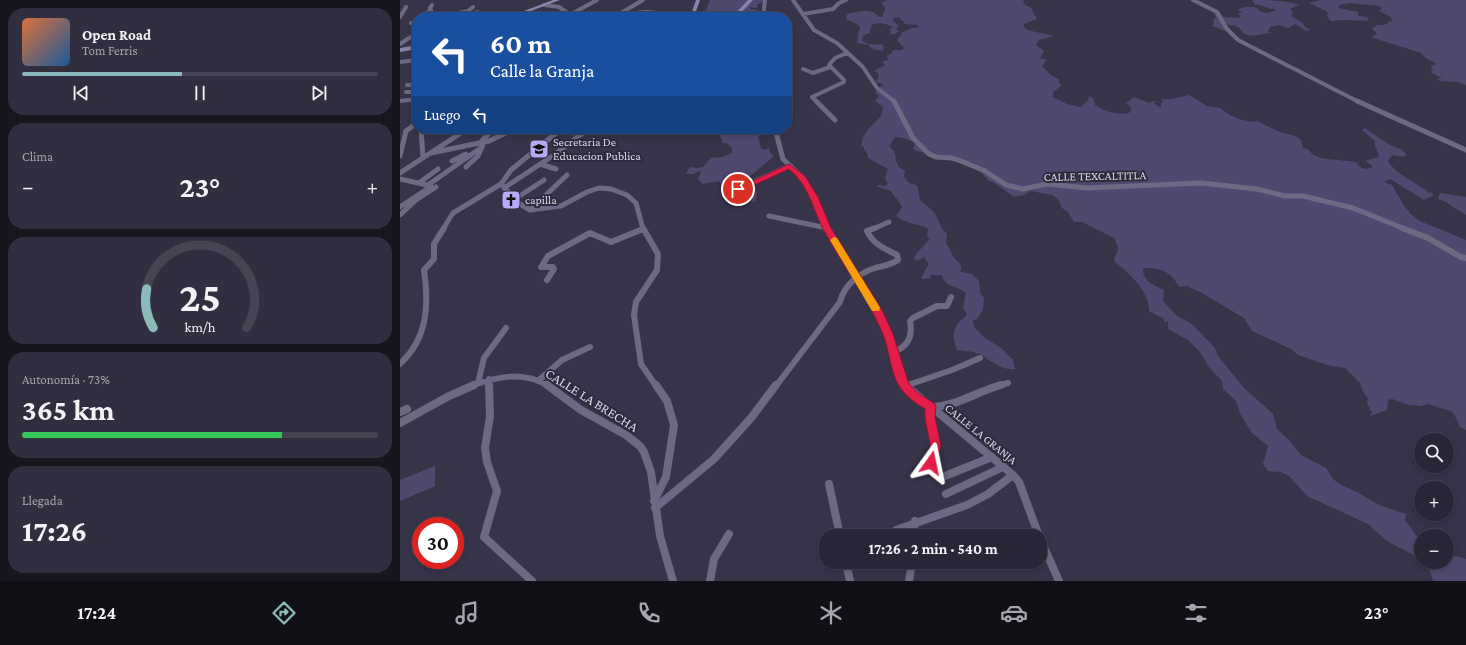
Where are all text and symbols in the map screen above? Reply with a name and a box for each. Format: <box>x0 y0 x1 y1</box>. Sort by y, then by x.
text: Open Road <box>82 27 151 43</box>
icon: left <box>424 28 476 80</box>
text: 60 m <box>490 28 551 59</box>
text: Tom Ferris <box>82 43 137 58</box>
text: Calle la Granja <box>490 61 594 81</box>
icon: previous <box>70 82 92 104</box>
icon: pause <box>189 82 211 104</box>
icon: next <box>308 82 330 104</box>
icon: left <box>469 104 491 126</box>
text: Luego <box>424 107 461 123</box>
place label: Secretaria De Educacion Publica <box>553 135 641 163</box>
school or university icon: Secretaria De Educacion Publica <box>528 138 550 160</box>
text: Clima <box>22 149 53 164</box>
street label: CALLE TEXCALTITLA <box>1044 168 1147 184</box>
text: 23° <box>179 170 221 203</box>
pin <box>721 172 755 206</box>
text: − <box>22 174 34 199</box>
text: + <box>366 174 378 199</box>
icon: arrive <box>727 178 749 200</box>
church icon: capilla <box>500 189 522 211</box>
place label: capilla <box>525 193 557 207</box>
text: 25 <box>179 274 221 320</box>
text: km/h <box>185 319 216 335</box>
street label: CALLE LA BRECHA <box>543 365 641 435</box>
text: Autonomía · 73% <box>22 372 110 387</box>
text: 365 km <box>22 393 115 426</box>
street label: CALLE LA GRANJA <box>942 401 1020 467</box>
map controls <box>1414 433 1454 569</box>
button: search <box>1414 433 1454 473</box>
position arrow <box>910 442 952 484</box>
button: + <box>1414 481 1454 521</box>
text: Llegada <box>22 493 63 508</box>
text: 17:26 <box>22 514 87 547</box>
speed limit sign: 30 <box>412 517 464 569</box>
button: − <box>1414 529 1454 569</box>
text: 17:26 · 2 min · 540 m <box>868 541 998 557</box>
icon: directions <box>270 599 298 627</box>
icon: music <box>453 599 481 627</box>
icon: phone <box>635 599 663 627</box>
icon: climate <box>817 599 845 627</box>
icon: car <box>1000 599 1028 627</box>
icon: filters <box>1182 599 1210 627</box>
text: 17:24 <box>77 603 116 623</box>
text: 23° <box>1364 603 1389 623</box>

